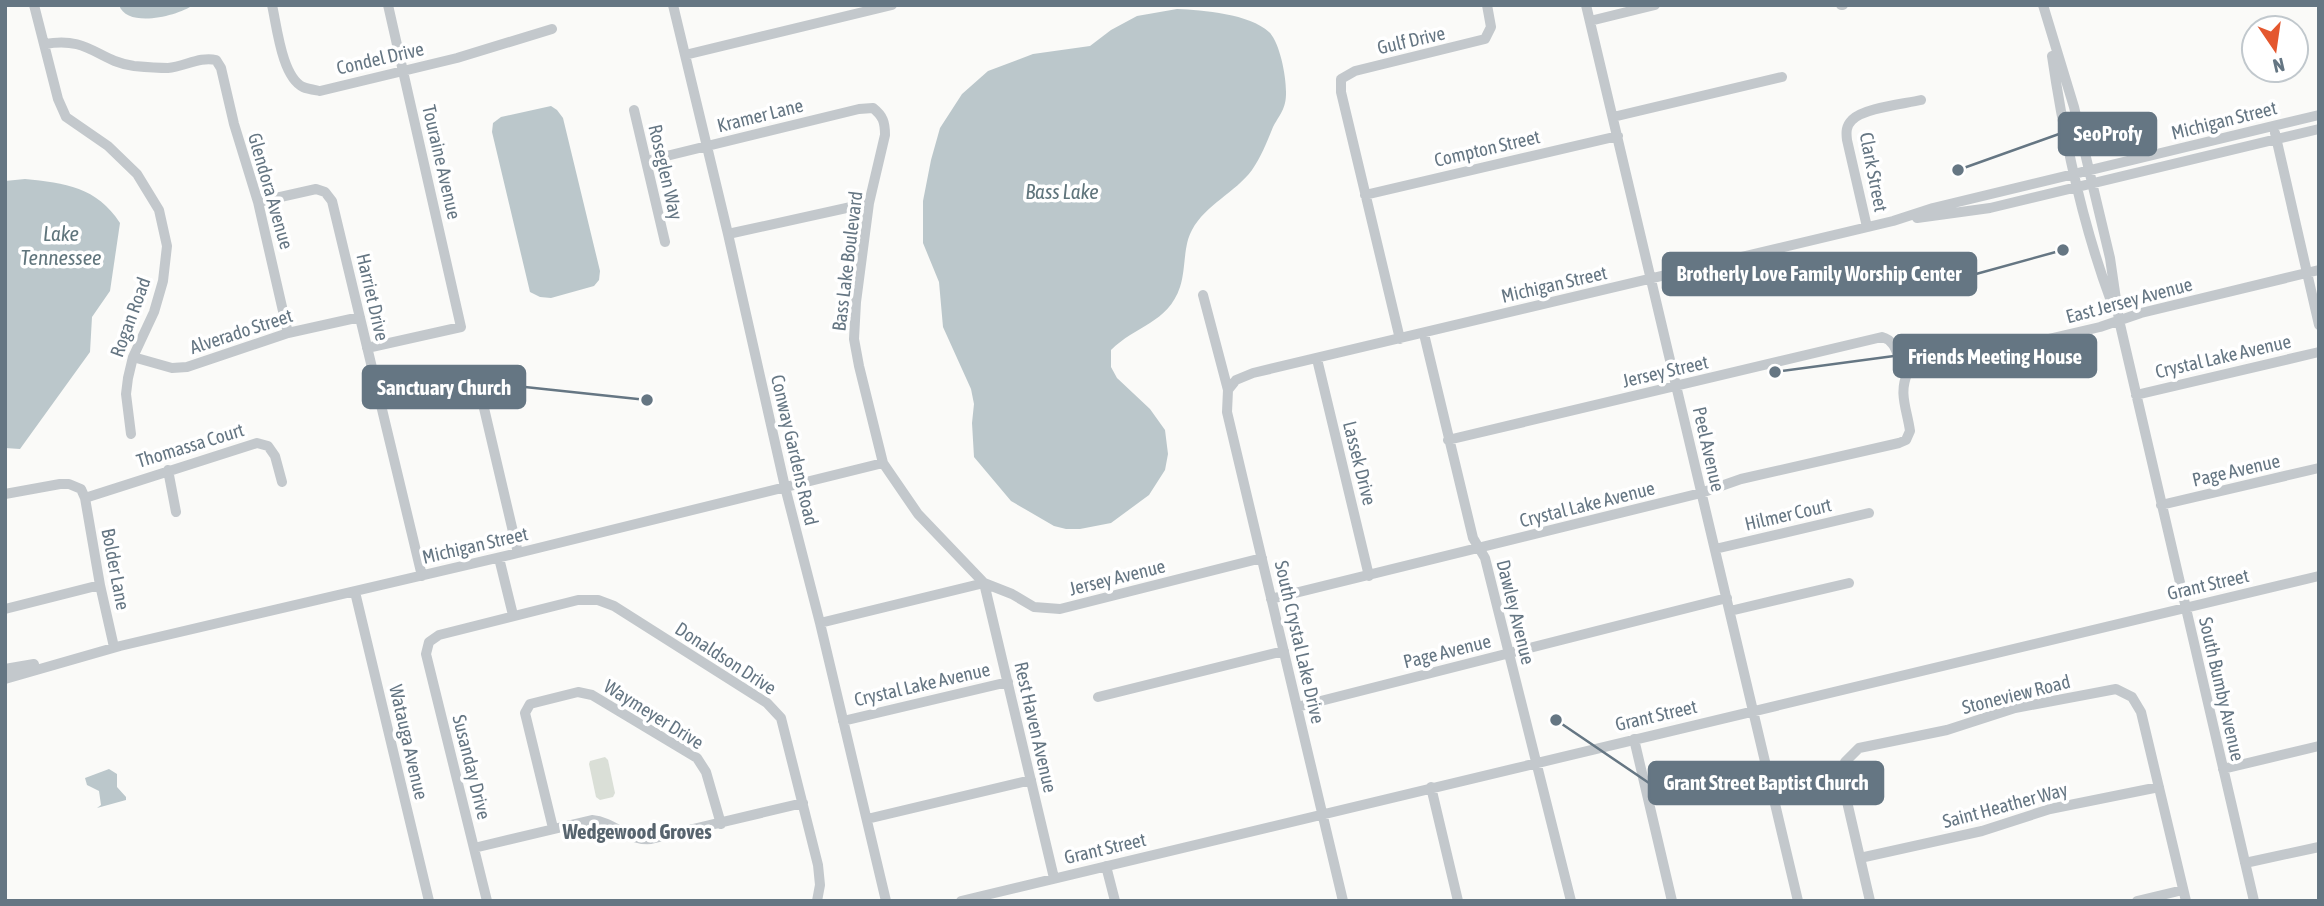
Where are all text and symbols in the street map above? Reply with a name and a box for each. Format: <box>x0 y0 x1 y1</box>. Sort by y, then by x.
north arrow <box>2240 14 2310 84</box>
street label: Gulf Drive <box>1375 22 1447 58</box>
street label: Condel Drive <box>334 37 426 79</box>
text: N <box>2271 54 2287 78</box>
street label: Kramer Lane <box>715 94 805 136</box>
street label: Michigan Street <box>2169 96 2279 144</box>
street label: Touraine Avenue <box>418 103 466 221</box>
callout: SeoProfy <box>2059 113 2156 155</box>
text: SeoProfy <box>2074 121 2143 145</box>
street label: Roseglen Way <box>644 122 688 222</box>
street label: Compton Street <box>1432 125 1542 171</box>
street label: Glendora Avenue <box>244 130 298 252</box>
street label: Clark Street <box>1856 130 1892 214</box>
water label: Bass Lake <box>1025 179 1099 203</box>
street label: Bass Lake Boulevard <box>828 190 866 332</box>
water label: Lake Tennessee <box>21 221 101 269</box>
street label: Harriet Drive <box>352 251 394 343</box>
callout: Brotherly Love Family Worship Center <box>1663 253 1976 295</box>
street label: Michigan Street <box>1499 261 1609 307</box>
text: Brotherly Love Family Worship Center <box>1677 261 1962 285</box>
street label: East Jersey Avenue <box>2063 273 2195 327</box>
street label: Rogan Road <box>105 274 155 360</box>
street label: Alverado Street <box>187 304 295 358</box>
street label: Crystal Lake Avenue <box>2153 330 2293 382</box>
callout: Friends Meeting House <box>1894 335 2096 377</box>
text: Friends Meeting House <box>1908 344 2082 368</box>
street label: Jersey Street <box>1620 350 1710 392</box>
callout: Sanctuary Church <box>363 366 525 408</box>
street label: Conway Gardens Road <box>767 372 823 528</box>
text: Sanctuary Church <box>377 375 511 399</box>
street label: Peel Avenue <box>1689 404 1729 494</box>
street label: Thomassa Court <box>134 418 246 472</box>
street label: Lassek Drive <box>1339 419 1381 507</box>
street label: Page Avenue <box>2190 449 2282 491</box>
street label: Crystal Lake Avenue <box>1517 477 1657 531</box>
street label: Hilmer Court <box>1742 493 1834 535</box>
street label: Michigan Street <box>420 522 530 568</box>
street label: Bolder Lane <box>97 526 135 612</box>
street label: Jersey Avenue <box>1067 554 1167 600</box>
street label: Dawley Avenue <box>1492 557 1540 667</box>
street label: South Crystal Lake Drive <box>1271 559 1329 725</box>
street label: Grant Street <box>2165 564 2251 604</box>
street label: South Bumby Avenue <box>2195 615 2249 763</box>
street label: Donaldson Drive <box>671 617 781 699</box>
street label: Page Avenue <box>1401 630 1493 672</box>
street label: Crystal Lake Avenue <box>852 658 992 710</box>
street label: Rest Haven Avenue <box>1010 660 1062 794</box>
street label: Stoneview Road <box>1960 670 2072 718</box>
street label: Waymeyer Drive <box>600 675 708 753</box>
street label: Watauga Avenue <box>385 682 433 802</box>
street label: Grant Street <box>1613 695 1699 735</box>
street label: Susanday Drive <box>448 712 496 822</box>
callout: Grant Street Baptist Church <box>1649 762 1883 804</box>
text: Grant Street Baptist Church <box>1663 770 1869 794</box>
street label: Saint Heather Way <box>1940 778 2070 832</box>
district label: Wedgewood Groves <box>561 819 712 843</box>
street label: Grant Street <box>1062 828 1148 868</box>

